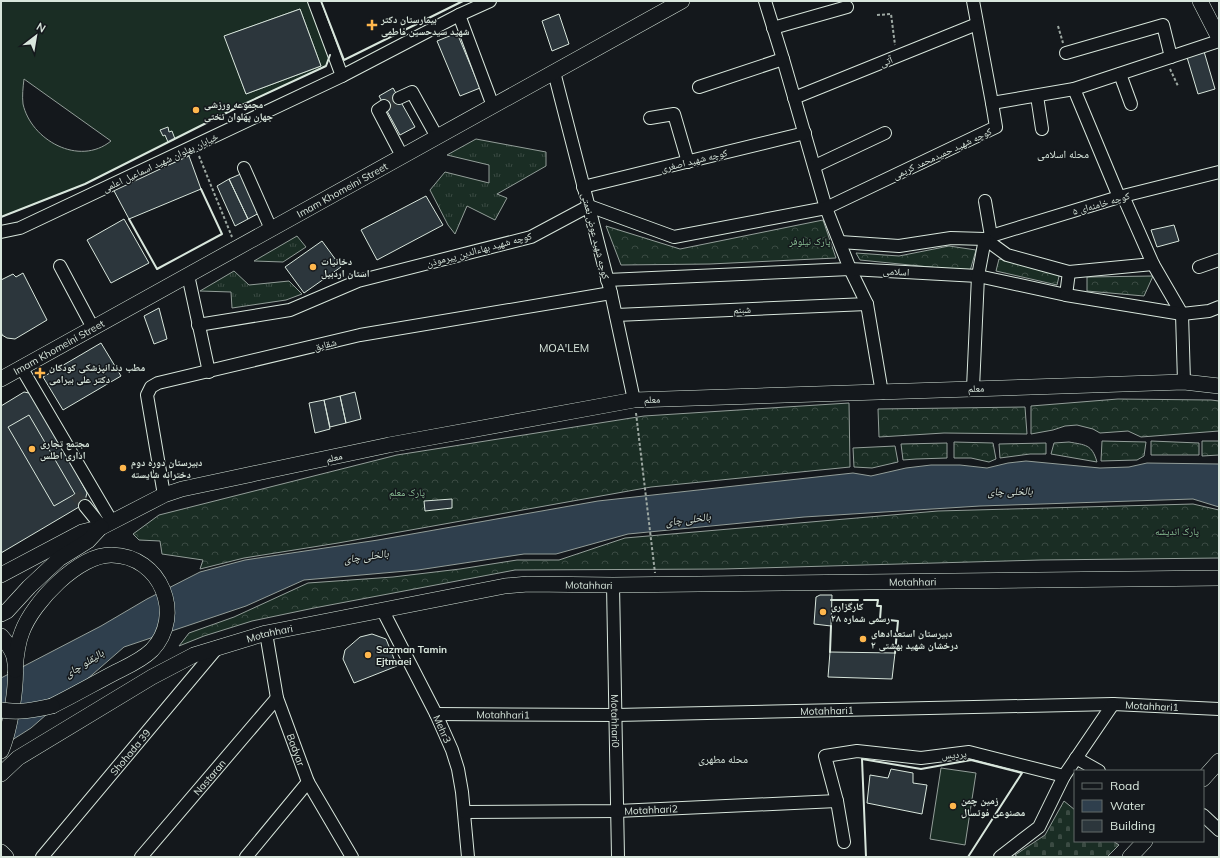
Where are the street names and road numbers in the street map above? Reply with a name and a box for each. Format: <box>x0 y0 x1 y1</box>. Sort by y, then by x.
street label: آتی <box>878 53 895 70</box>
street label: کوچه شهید حمیدمحمد کریمی <box>891 125 994 182</box>
street label: خیابان پهلوان شهید اسماعیل اعلمی <box>100 130 221 195</box>
street label: کوچه شهید اصغری <box>659 146 729 175</box>
street label: Imam Khomeini Street <box>295 160 390 221</box>
street label: کوچه خامنه‌ای ۵ <box>1071 189 1131 218</box>
street label: کوچه شهید عوض نعمتی <box>579 192 613 281</box>
street label: کوچه شهید بهاءالدین پیرموذن <box>425 229 533 270</box>
street label: اسلامی <box>882 264 910 279</box>
street label: شبنم <box>733 303 752 317</box>
street label: Imam Khomeini Street <box>11 317 107 378</box>
street label: شقایق <box>312 335 338 354</box>
street label: معلم <box>968 382 985 396</box>
street label: معلم <box>644 393 661 407</box>
street label: معلم <box>325 449 344 467</box>
street label: Motahhari <box>889 575 937 589</box>
street label: Motahhari <box>565 578 613 592</box>
street label: Motahhari <box>245 622 294 646</box>
street label: Motahhari0 <box>608 694 622 748</box>
street label: Motahhari1 <box>1125 699 1179 714</box>
street label: Motahhari1 <box>800 704 854 718</box>
street label: Motahhari1 <box>476 708 530 722</box>
street label: Mehr3 <box>430 713 454 745</box>
street label: Shohada 39 <box>107 727 153 778</box>
street label: Badyar <box>284 732 308 768</box>
street label: پردیس <box>941 747 967 762</box>
street label: Nastaran <box>191 757 229 798</box>
street label: Motahhari2 <box>624 802 678 818</box>

